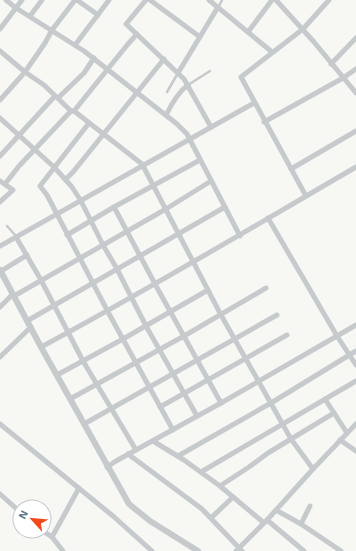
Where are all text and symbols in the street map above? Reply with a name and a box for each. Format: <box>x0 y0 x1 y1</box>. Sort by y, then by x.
north arrow <box>12 499 52 539</box>
text: N <box>16 508 31 521</box>

